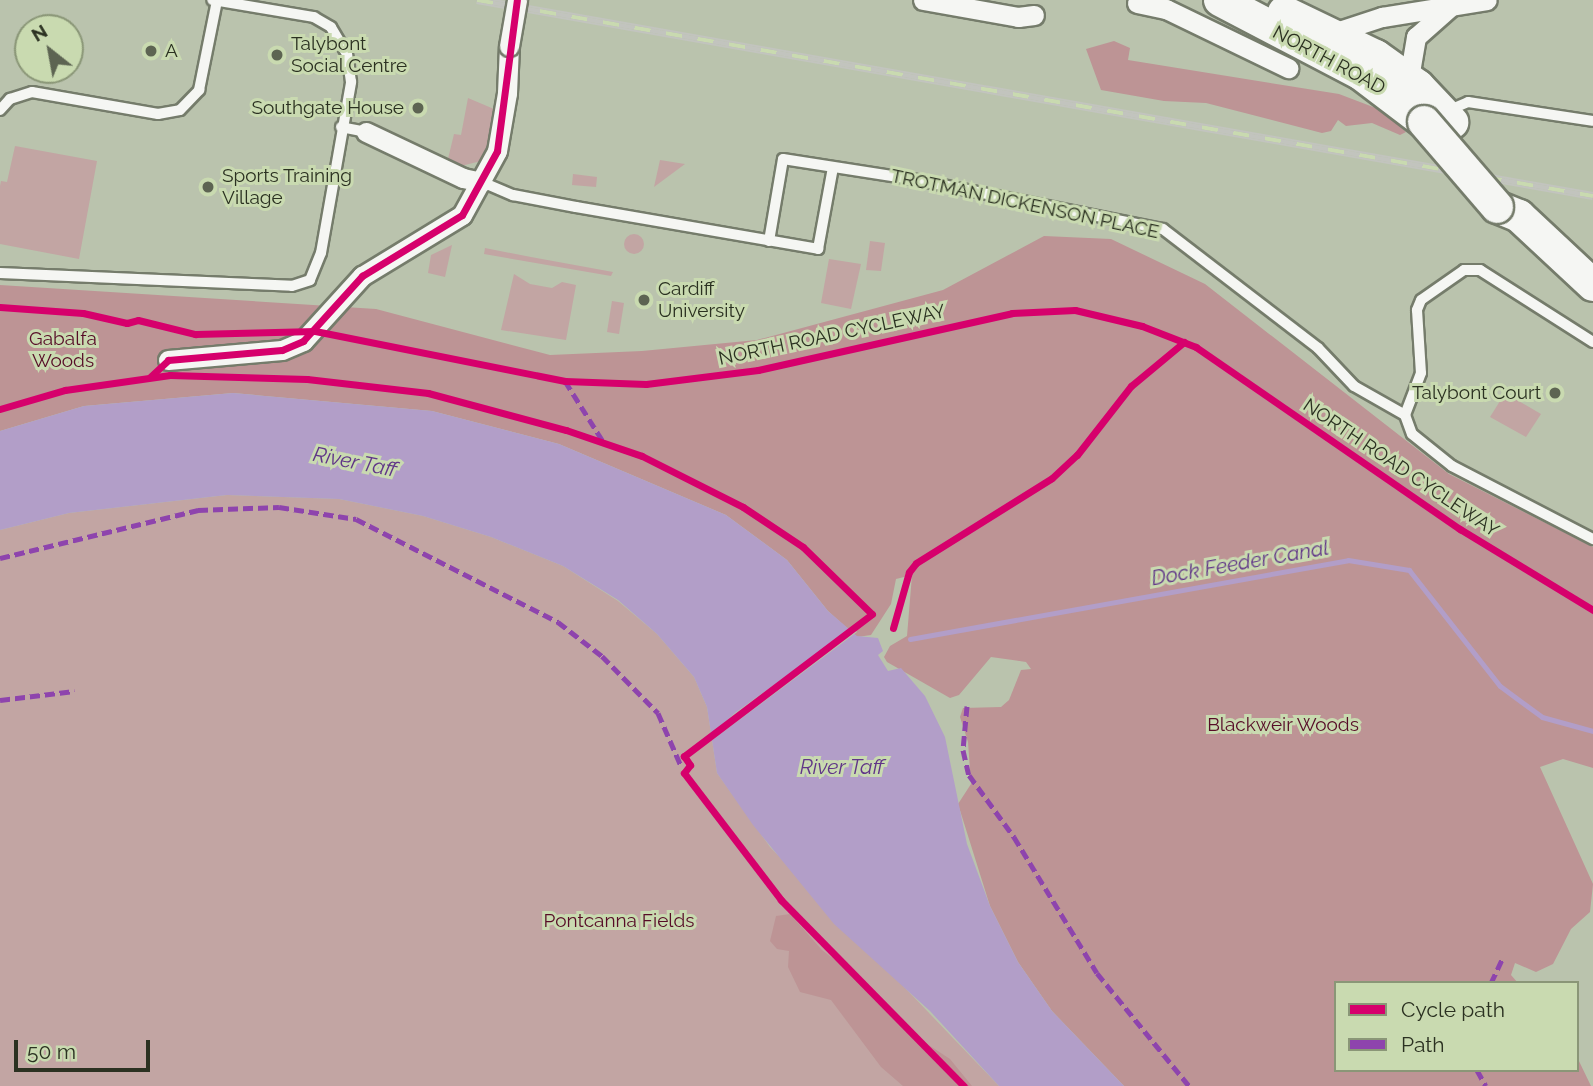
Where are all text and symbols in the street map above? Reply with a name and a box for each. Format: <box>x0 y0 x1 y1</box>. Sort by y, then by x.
north arrow <box>14 14 84 84</box>
text: N <box>27 20 51 46</box>
street label: NORTH ROAD <box>1269 21 1389 99</box>
place label: Talybont Social Centre <box>291 33 408 77</box>
place label: A <box>165 40 178 62</box>
marker: A <box>143 43 159 59</box>
marker: Talybont Social Centre <box>269 47 285 63</box>
place label: Southgate House <box>251 97 404 119</box>
marker: Southgate House <box>410 100 426 116</box>
street label: TROTMAN DICKENSON PLACE <box>889 164 1161 244</box>
place label: Sports Training Village <box>222 165 353 209</box>
marker: Sports Training Village <box>200 179 216 195</box>
place label: Cardiff University <box>658 278 745 322</box>
marker: Cardiff University <box>636 292 652 308</box>
street label: NORTH ROAD CYCLEWAY <box>716 300 948 370</box>
park label: Gabalfa Woods <box>29 328 97 372</box>
place label: Talybont Court <box>1412 382 1541 404</box>
marker: Talybont Court <box>1547 385 1563 401</box>
street label: NORTH ROAD CYCLEWAY <box>1299 394 1503 542</box>
water label: River Taff <box>311 441 399 483</box>
water label: Dock Feeder Canal <box>1149 535 1331 591</box>
park label: Blackweir Woods <box>1207 714 1359 736</box>
water label: River Taff <box>799 754 885 780</box>
park label: Pontcanna Fields <box>544 910 694 932</box>
legend <box>1334 981 1579 1072</box>
text: Cycle path <box>1401 997 1505 1022</box>
scale bar <box>18 1026 154 1070</box>
text: Path <box>1401 1032 1445 1057</box>
text: 50 m <box>27 1039 76 1064</box>

